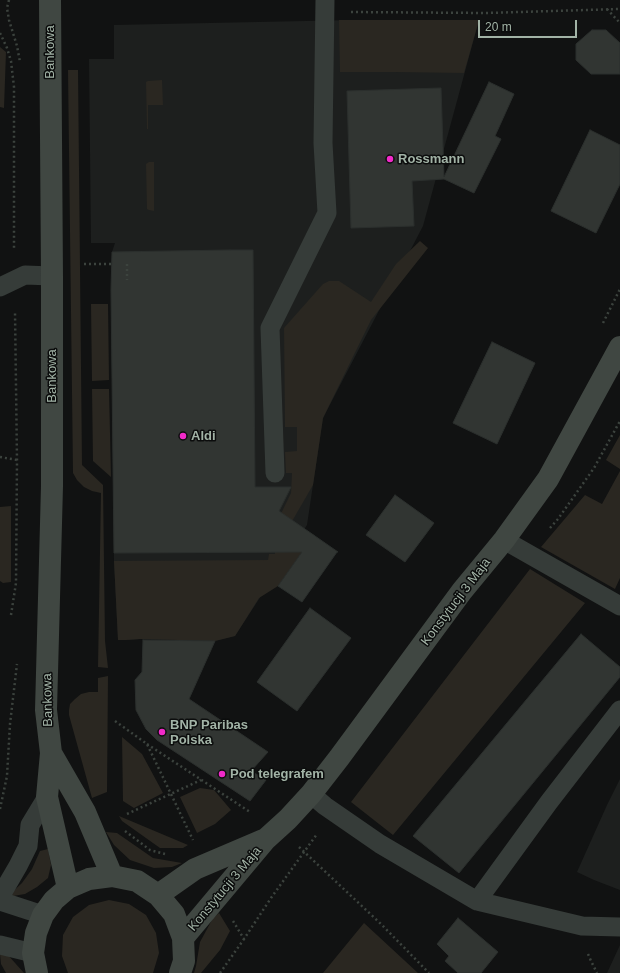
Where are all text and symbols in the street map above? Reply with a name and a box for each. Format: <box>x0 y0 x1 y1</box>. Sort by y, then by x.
scale bar <box>480 12 579 38</box>
text: 20 m <box>485 20 512 34</box>
street label: Bankowa <box>42 25 58 79</box>
place label: Rossmann <box>398 151 464 167</box>
marker: Rossmann <box>385 154 395 164</box>
street label: Bankowa <box>44 349 60 403</box>
place label: Aldi <box>191 428 216 444</box>
marker: Aldi <box>178 431 188 441</box>
street label: Konstytucji 3 Maja <box>418 555 494 649</box>
street label: Bankowa <box>40 673 56 727</box>
place label: BNP Paribas Polska <box>170 717 248 748</box>
marker: BNP Paribas Polska <box>157 727 167 737</box>
place label: Pod telegrafem <box>230 766 324 782</box>
marker: Pod telegrafem <box>217 769 227 779</box>
street label: Konstytucji 3 Maja <box>185 844 265 934</box>

